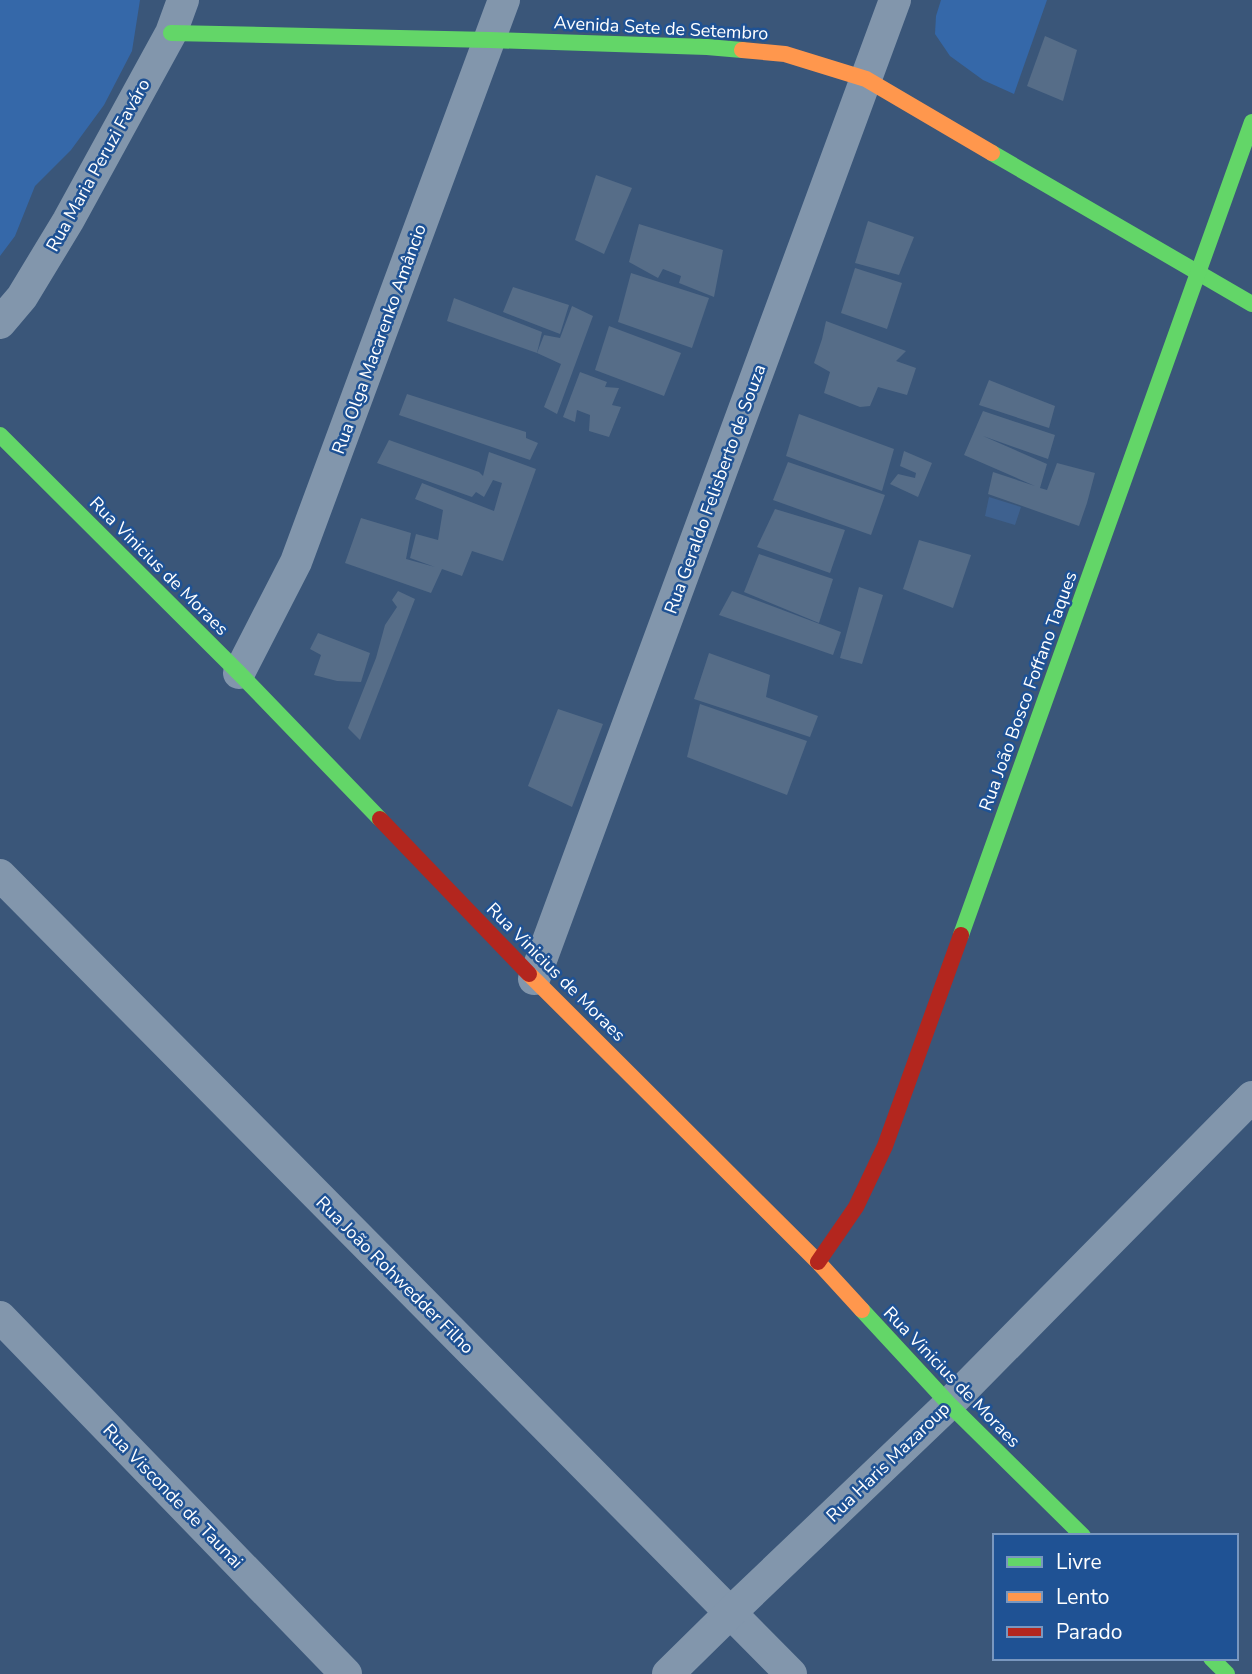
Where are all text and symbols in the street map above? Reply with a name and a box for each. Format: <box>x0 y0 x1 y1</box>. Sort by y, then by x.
street label: Avenida Sete de Setembro <box>553 10 769 46</box>
street label: Rua Maria Peruzi Faváro <box>40 74 156 256</box>
street label: Rua Olga Macarenko Amâncio <box>326 221 432 457</box>
street label: Rua Geraldo Felisberto de Souza <box>659 361 771 617</box>
street label: Rua Vinicius de Moraes <box>84 491 234 641</box>
street label: Rua João Bosco Foffano Taques <box>973 568 1083 814</box>
street label: Rua Vinicius de Moraes <box>481 897 631 1047</box>
street label: Rua João Rohwedder Filho <box>311 1191 479 1359</box>
street label: Rua Vinicius de Moraes <box>878 1301 1026 1453</box>
street label: Rua Haris Mazaroup <box>821 1397 955 1527</box>
street label: Rua Visconde de Taunai <box>98 1418 248 1574</box>
legend <box>993 1534 1238 1660</box>
text: Livre <box>1056 1548 1102 1576</box>
text: Lento <box>1056 1583 1109 1611</box>
text: Parado <box>1056 1618 1122 1646</box>

